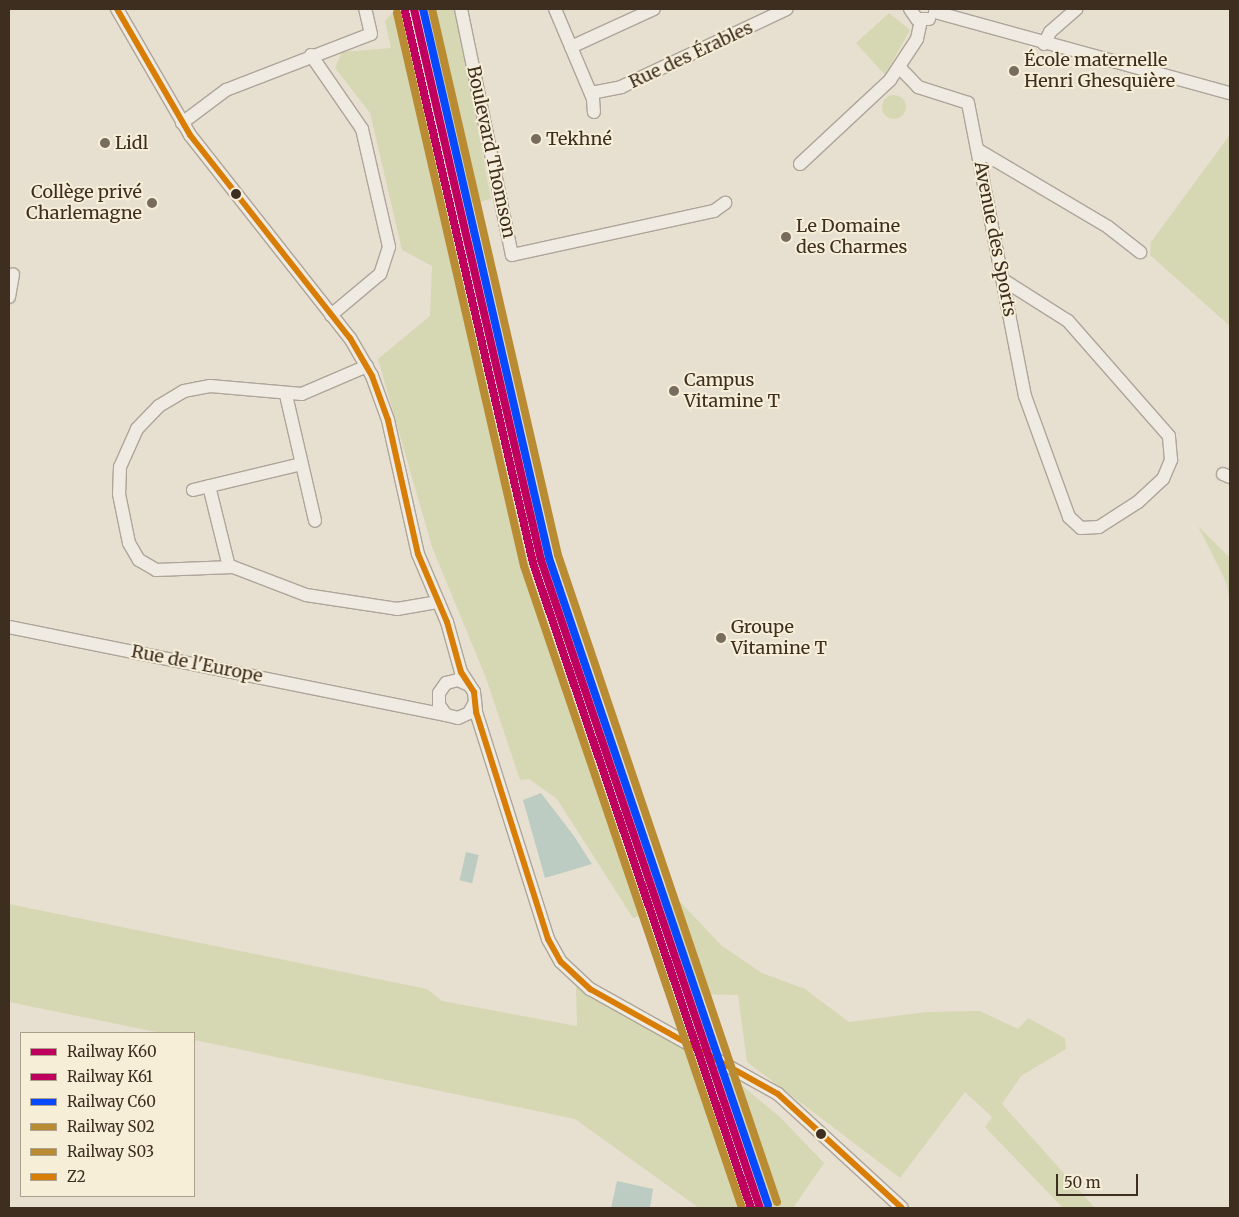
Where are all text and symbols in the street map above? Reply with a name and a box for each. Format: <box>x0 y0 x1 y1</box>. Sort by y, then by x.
street label: Rue des Érables <box>626 17 756 93</box>
place label: École maternelle Henri Ghesquière <box>1024 50 1175 92</box>
street label: Boulevard Thomson <box>462 64 520 240</box>
marker: École maternelle Henri Ghesquière <box>1008 65 1020 77</box>
place label: Tekhné <box>546 128 612 150</box>
place label: Lidl <box>115 132 148 154</box>
marker: Tekhné <box>530 133 542 145</box>
marker: Lidl <box>99 137 111 149</box>
street label: Avenue des Sports <box>969 160 1021 318</box>
place label: Collège privé Charlemagne <box>26 182 142 224</box>
unlabelled marker <box>231 189 241 199</box>
marker: Collège privé Charlemagne <box>146 197 158 209</box>
place label: Le Domaine des Charmes <box>796 216 907 258</box>
marker: Le Domaine des Charmes <box>780 231 792 243</box>
place label: Campus Vitamine T <box>684 370 780 412</box>
marker: Campus Vitamine T <box>668 385 680 397</box>
place label: Groupe Vitamine T <box>731 617 827 660</box>
marker: Groupe Vitamine T <box>715 632 727 644</box>
street label: Rue de l'Europe <box>129 641 265 687</box>
legend <box>20 1032 195 1197</box>
text: Railway K60 <box>67 1042 157 1061</box>
text: Railway K61 <box>67 1067 153 1086</box>
text: Railway C60 <box>67 1092 156 1111</box>
text: Railway S02 <box>67 1117 155 1136</box>
unlabelled marker <box>816 1129 826 1139</box>
text: Railway S03 <box>67 1142 154 1161</box>
scale bar <box>1059 1164 1142 1196</box>
text: Z2 <box>67 1167 86 1186</box>
text: 50 m <box>1064 1173 1101 1192</box>

